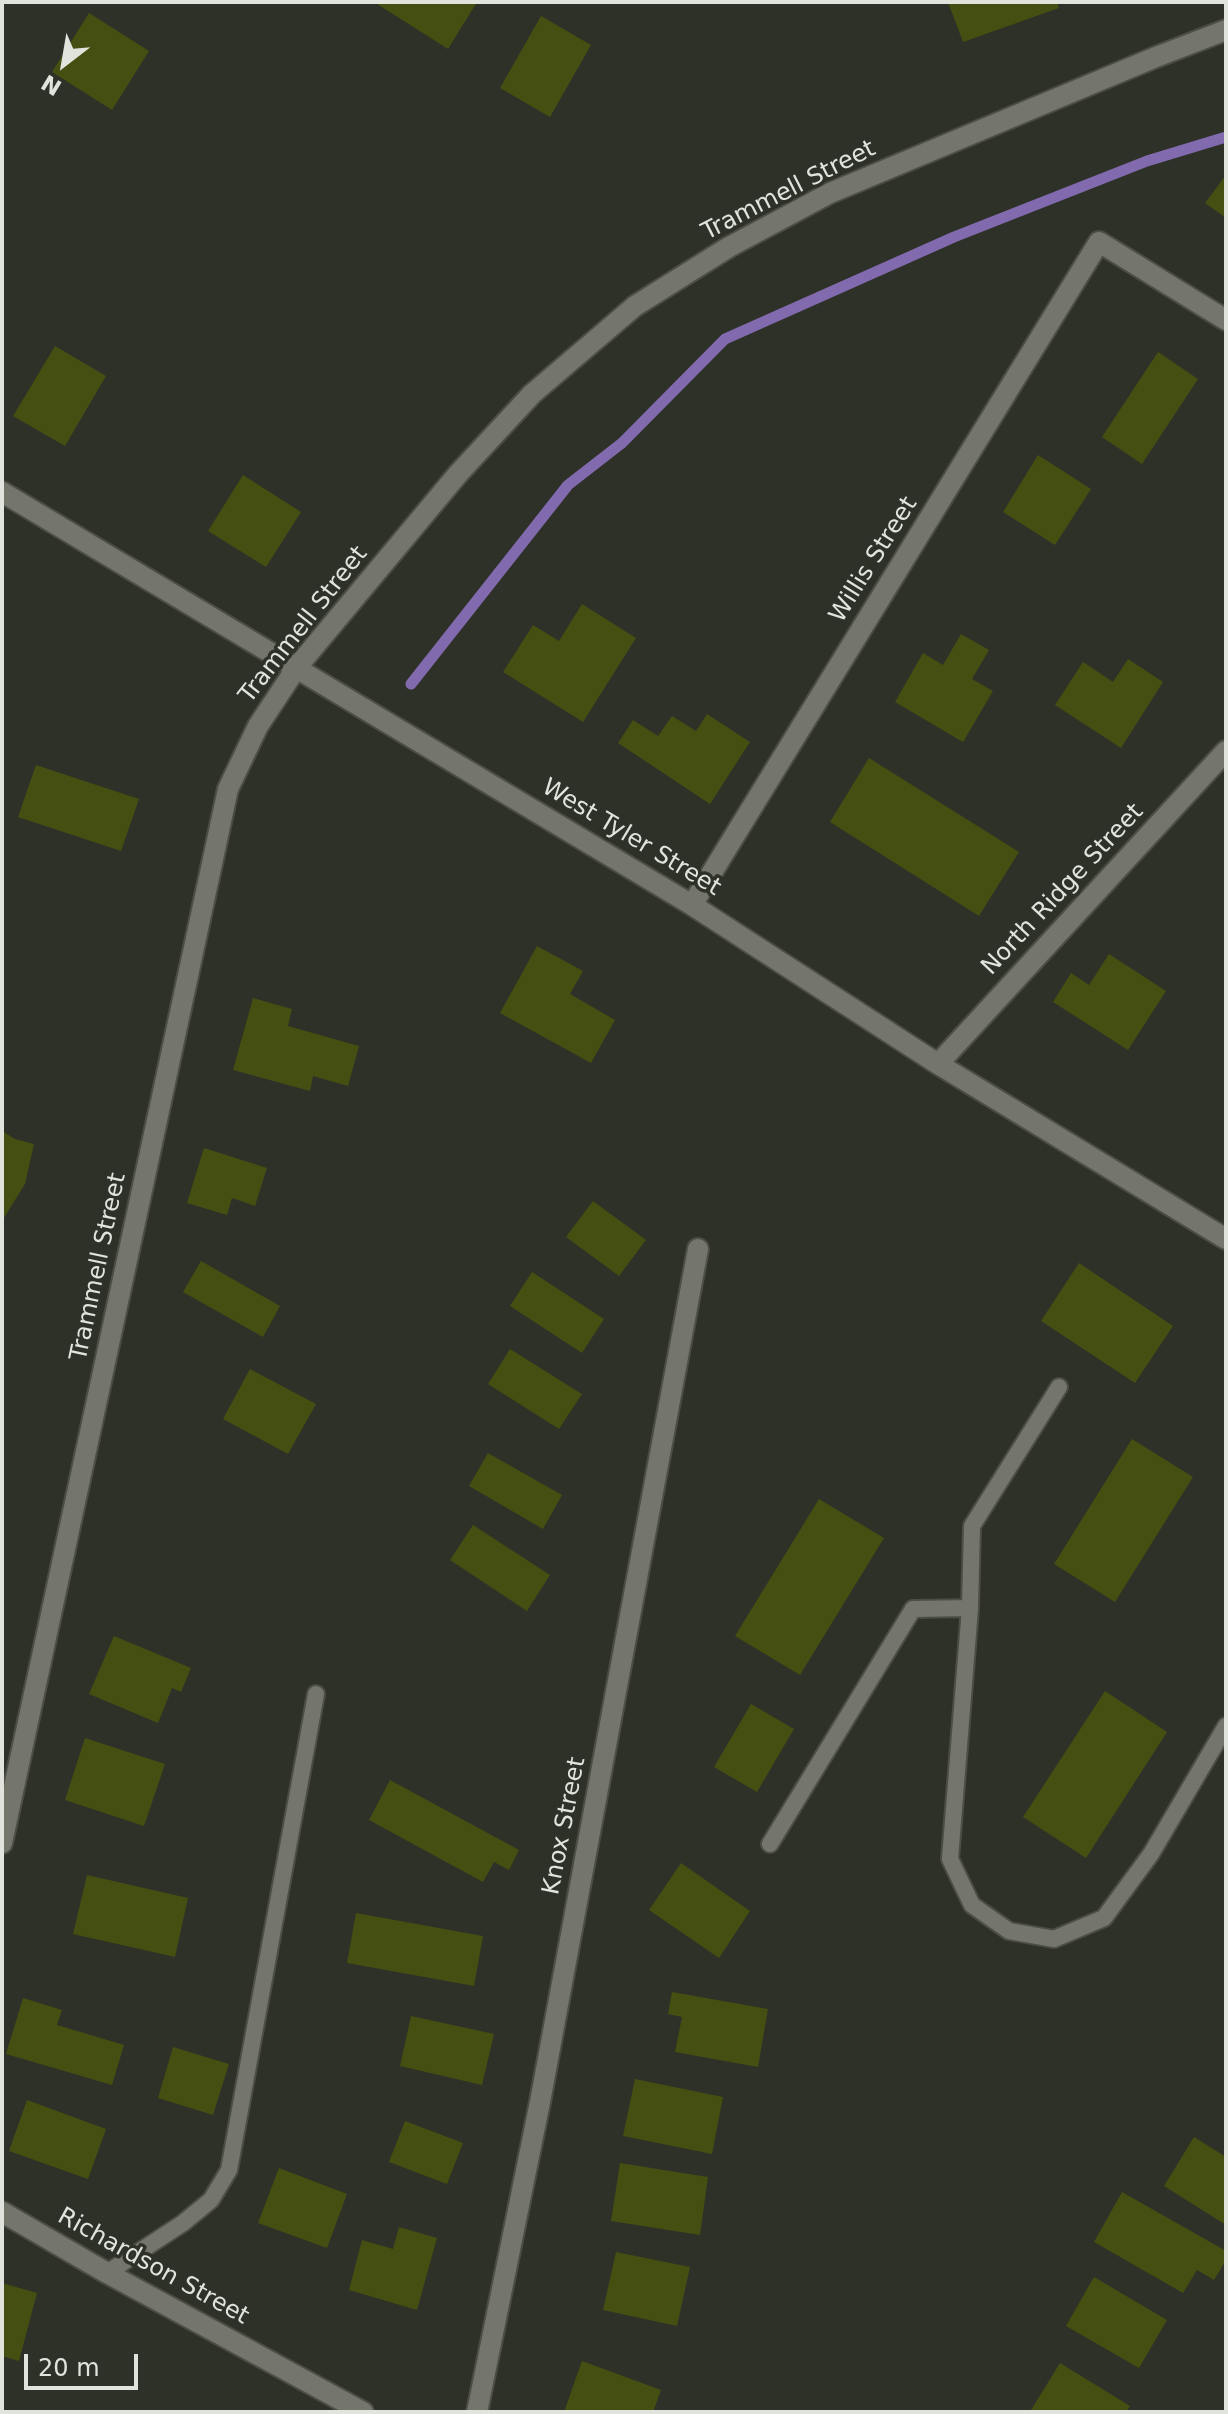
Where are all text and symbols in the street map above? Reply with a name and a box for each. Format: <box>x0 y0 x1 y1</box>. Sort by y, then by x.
north arrow <box>24 24 104 104</box>
text: N <box>37 70 66 100</box>
street label: Trammell Street <box>697 135 881 247</box>
street label: Willis Street <box>824 492 924 628</box>
street label: Trammell Street <box>234 541 374 709</box>
street label: West Tyler Street <box>536 773 726 903</box>
street label: North Ridge Street <box>976 798 1150 982</box>
street label: Trammell Street <box>65 1171 133 1363</box>
street label: Knox Street <box>538 1755 592 1897</box>
street label: Richardson Street <box>52 2203 254 2331</box>
scale bar <box>28 2338 142 2388</box>
text: 20 m <box>38 2354 100 2382</box>

